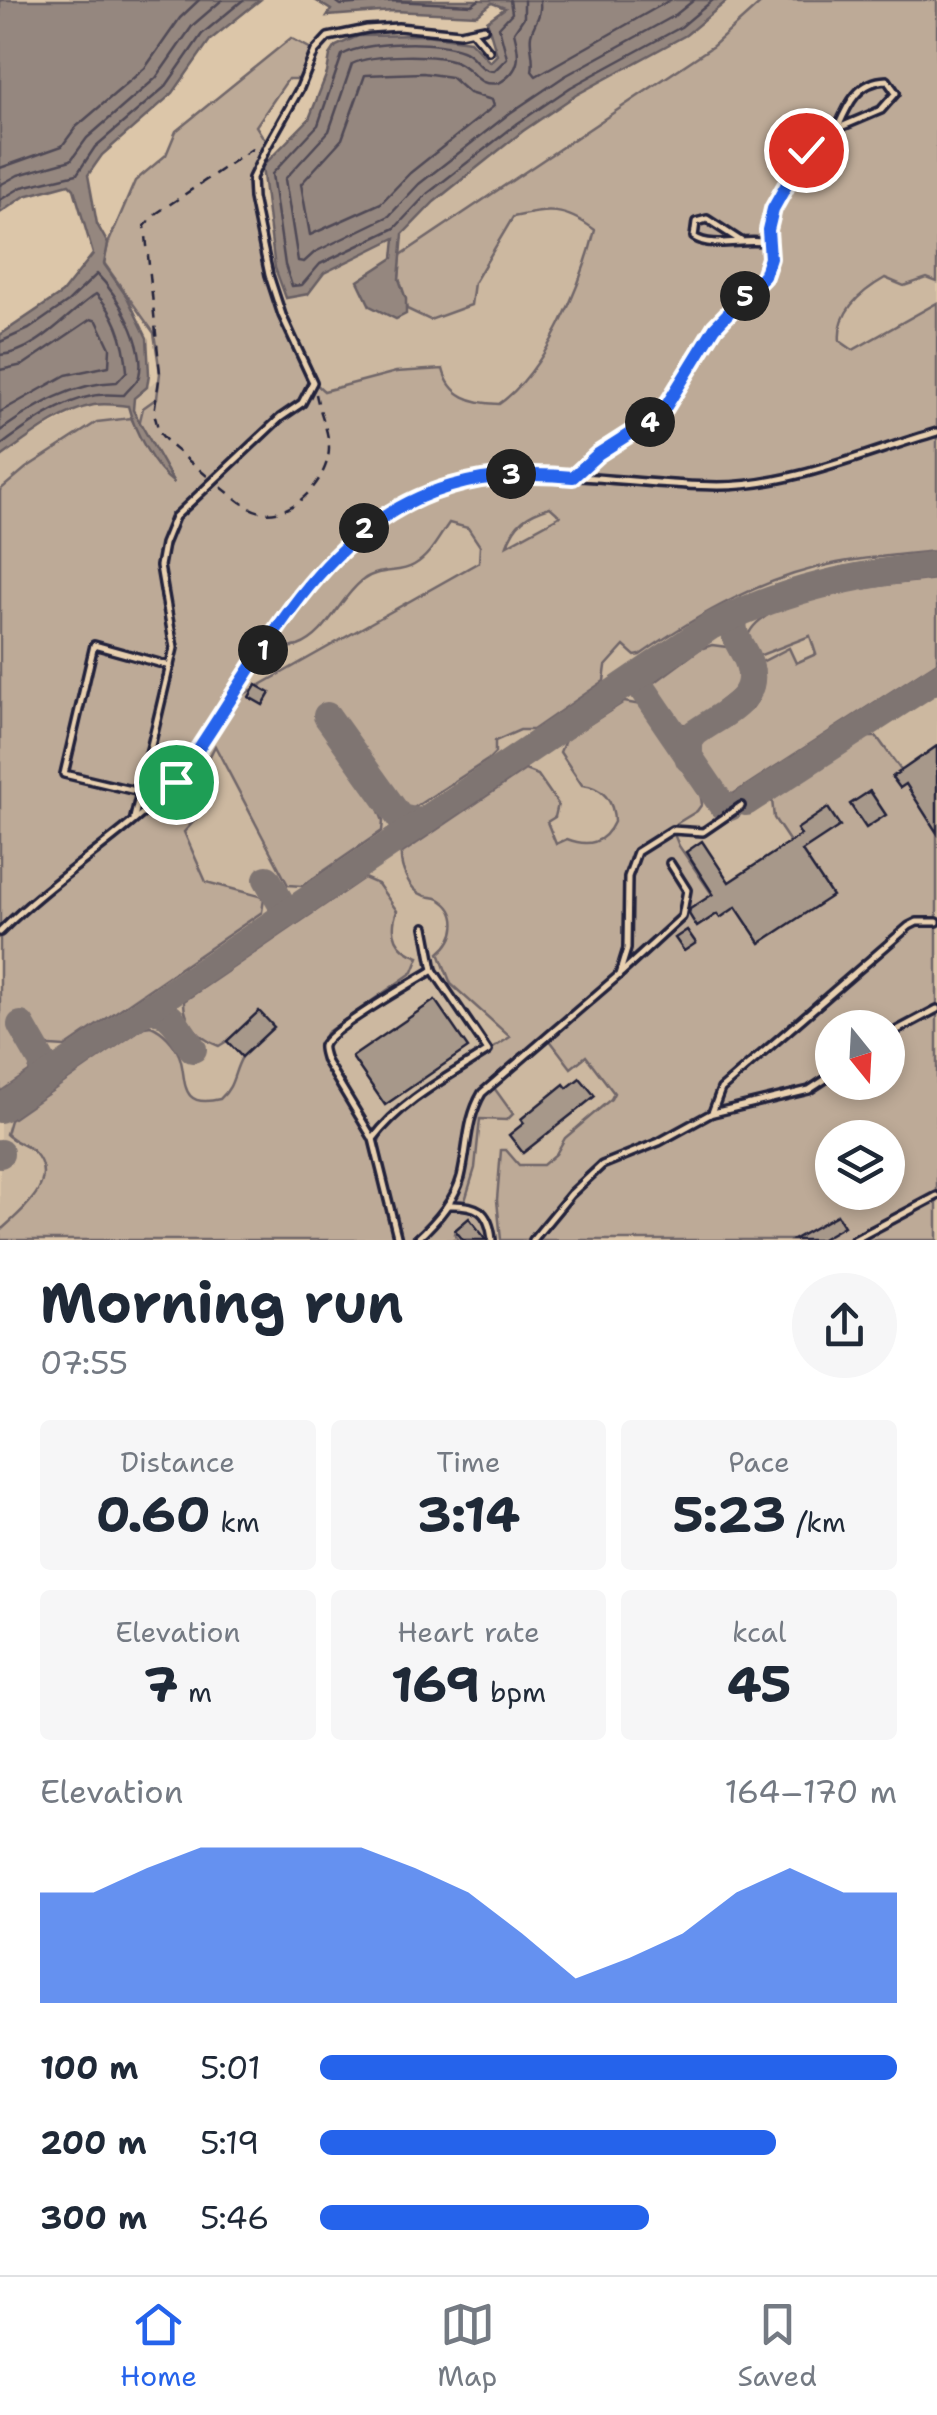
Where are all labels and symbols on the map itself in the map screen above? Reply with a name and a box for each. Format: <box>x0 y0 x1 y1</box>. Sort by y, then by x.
pin <box>764 108 849 193</box>
pin: 5 <box>720 271 770 321</box>
pin: 4 <box>625 397 675 447</box>
pin: 3 <box>486 449 536 499</box>
pin: 2 <box>339 503 389 553</box>
pin: 1 <box>238 625 288 675</box>
pin <box>134 740 219 825</box>
north arrow <box>815 1010 905 1100</box>

